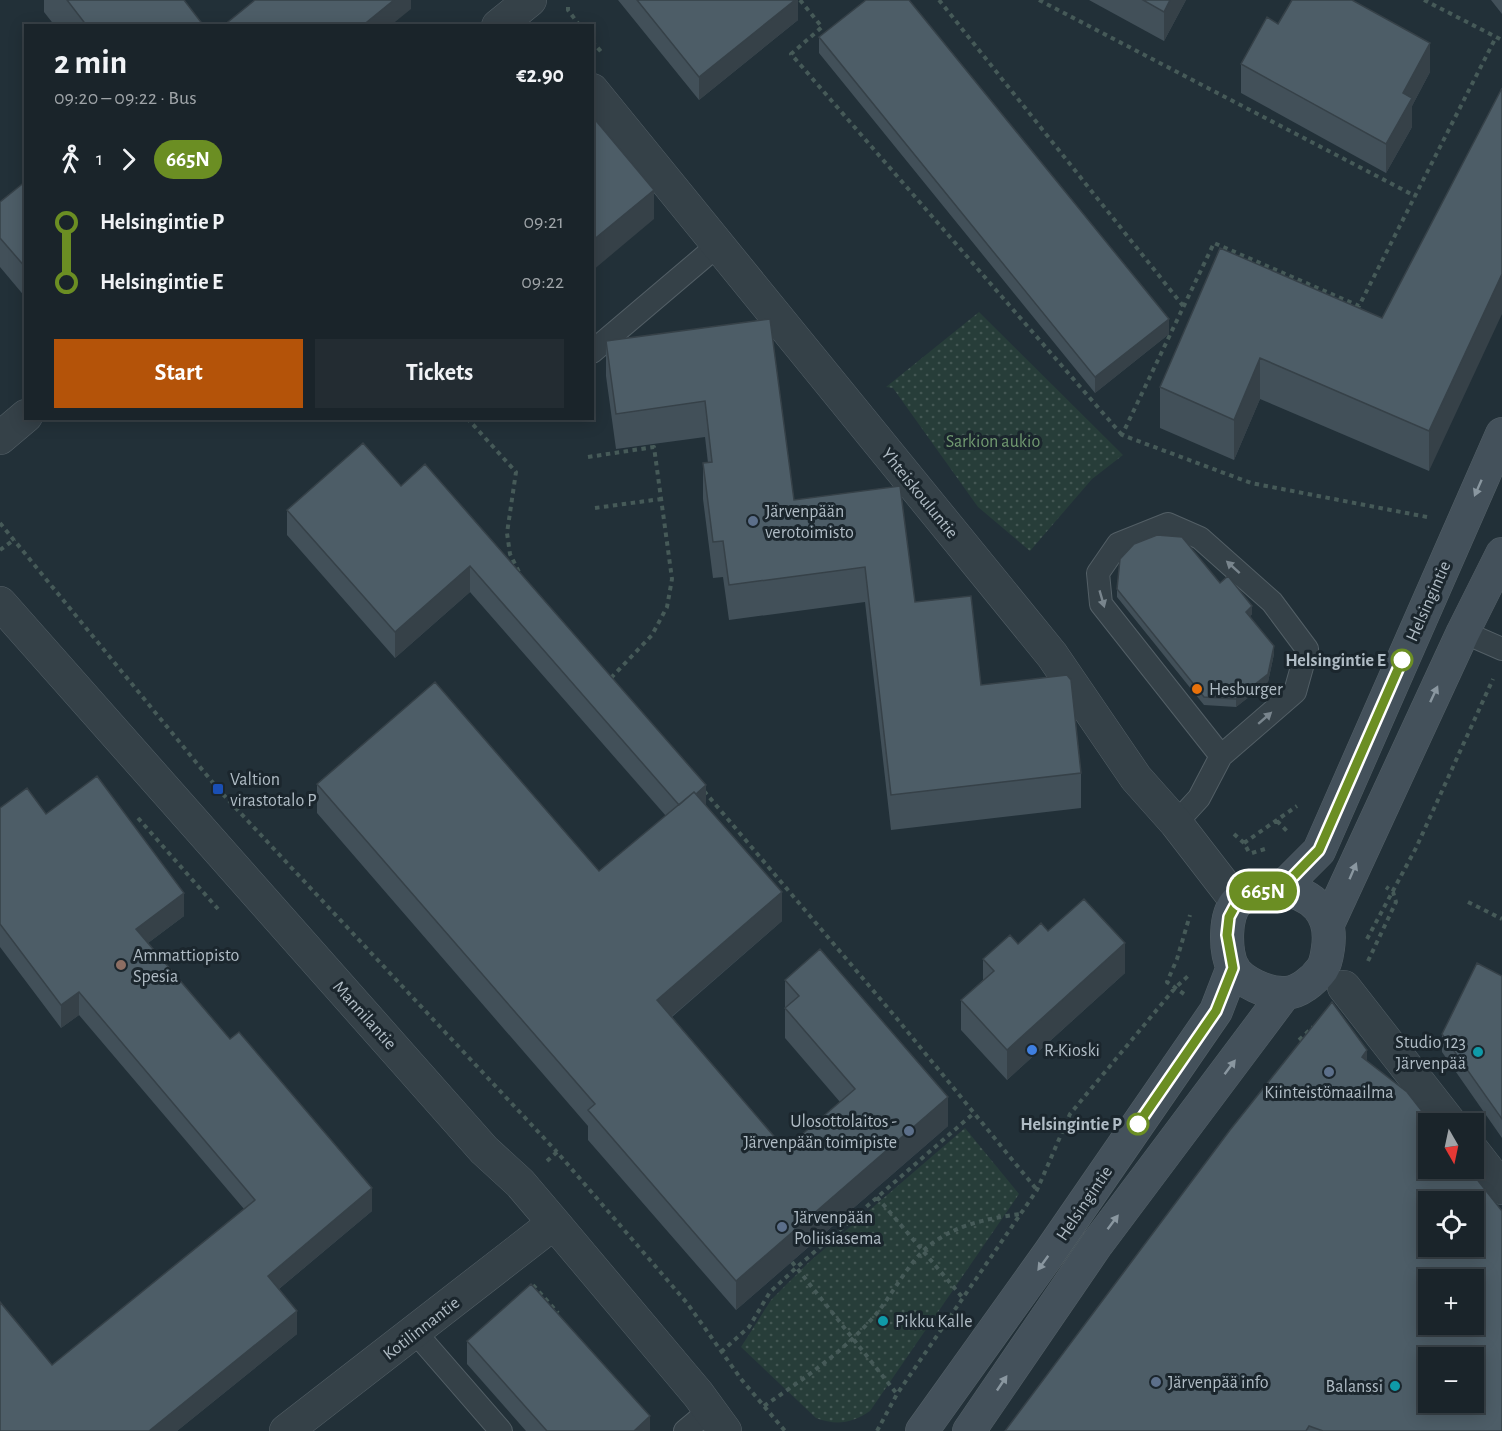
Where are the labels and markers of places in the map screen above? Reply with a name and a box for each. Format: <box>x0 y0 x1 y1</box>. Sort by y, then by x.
place label: Järvenpään verotoimisto <box>765 503 854 542</box>
marker: Järvenpään verotoimisto <box>746 514 760 528</box>
marker: Helsingintie E <box>1391 649 1413 671</box>
place label: Helsingintie E <box>1285 652 1386 670</box>
place label: Hesburger <box>1209 681 1283 699</box>
marker: Hesburger <box>1190 682 1204 696</box>
place label: Valtion virastotalo P <box>230 771 317 810</box>
marker: Valtion virastotalo P <box>211 782 225 796</box>
place label: Ammattiopisto Spesia <box>133 947 240 986</box>
marker: Ammattiopisto Spesia <box>114 958 128 972</box>
place label: Studio 123 Järvenpää <box>1395 1034 1466 1073</box>
place label: R-Kioski <box>1044 1042 1100 1060</box>
marker: R-Kioski <box>1025 1043 1039 1057</box>
marker: Studio 123 Järvenpää <box>1471 1045 1485 1059</box>
marker: Kiinteistömaailma <box>1322 1065 1336 1079</box>
place label: Kiinteistömaailma <box>1264 1084 1394 1102</box>
place label: Ulosottolaitos - Järvenpään toimipiste <box>743 1113 897 1152</box>
marker: Helsingintie P <box>1127 1113 1149 1135</box>
place label: Helsingintie P <box>1020 1116 1122 1134</box>
marker: Ulosottolaitos - Järvenpään toimipiste <box>902 1124 916 1138</box>
place label: Järvenpään Poliisiasema <box>794 1209 882 1248</box>
marker: Järvenpään Poliisiasema <box>775 1220 789 1234</box>
place label: Pikku Kalle <box>895 1313 972 1331</box>
marker: Pikku Kalle <box>876 1314 890 1328</box>
place label: Järvenpää info <box>1168 1374 1269 1392</box>
marker: Järvenpää info <box>1149 1375 1163 1389</box>
place label: Balanssi <box>1325 1378 1383 1396</box>
marker: Balanssi <box>1388 1379 1402 1393</box>

